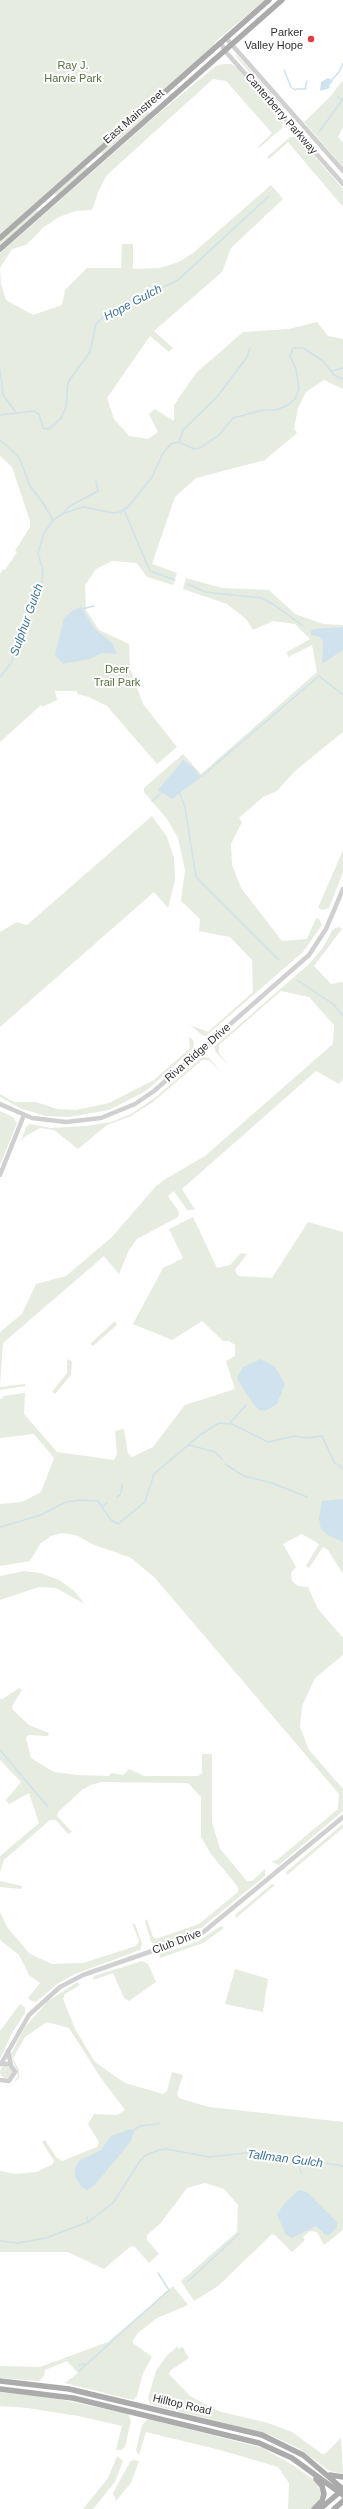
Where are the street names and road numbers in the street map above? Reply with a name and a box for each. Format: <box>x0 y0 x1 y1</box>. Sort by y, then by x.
street label: Canterberry Parkway <box>242 71 320 157</box>
street label: East Mainstreet <box>101 87 167 147</box>
street label: Riva Ridge Drive <box>163 1021 233 1085</box>
street label: Club Drive <box>151 1927 203 1957</box>
street label: Hilltop Road <box>151 2392 213 2418</box>

